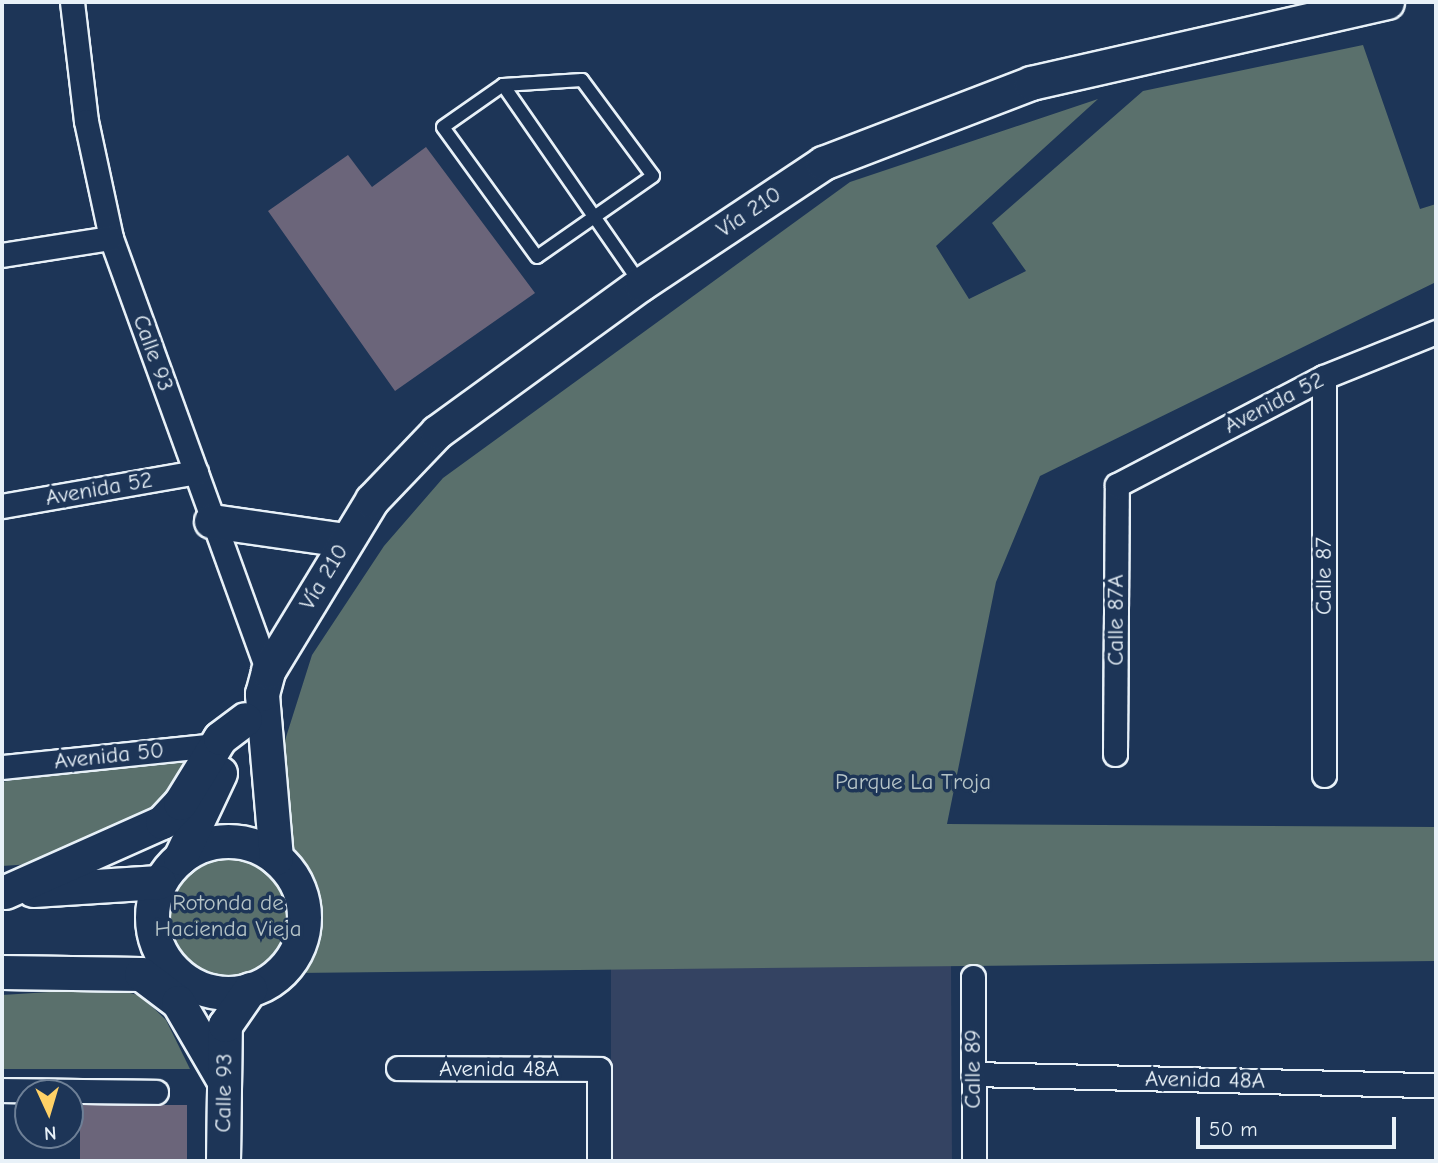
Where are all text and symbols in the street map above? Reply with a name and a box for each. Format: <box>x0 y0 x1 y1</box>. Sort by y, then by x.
street label: Vía 210 <box>711 180 787 244</box>
street label: Calle 93 <box>127 311 179 395</box>
street label: Avenida 52 <box>1220 366 1328 440</box>
street label: Avenida 52 <box>43 466 155 512</box>
street label: Calle 87 <box>1310 537 1338 615</box>
street label: Vía 210 <box>294 539 354 615</box>
street label: Calle 87A <box>1102 574 1130 666</box>
street label: Avenida 50 <box>53 737 165 775</box>
park label: Parque La Troja <box>835 768 991 796</box>
park label: Rotonda de Hacienda Vieja <box>154 889 302 943</box>
street label: Calle 89 <box>959 1029 987 1109</box>
street label: Calle 93 <box>210 1053 238 1133</box>
street label: Avenida 48A <box>439 1055 559 1083</box>
street label: Avenida 48A <box>1145 1065 1265 1095</box>
north arrow <box>14 1079 84 1149</box>
scale bar <box>1200 1104 1400 1148</box>
text: 50 m <box>1209 1117 1258 1141</box>
text: N <box>43 1122 57 1144</box>

